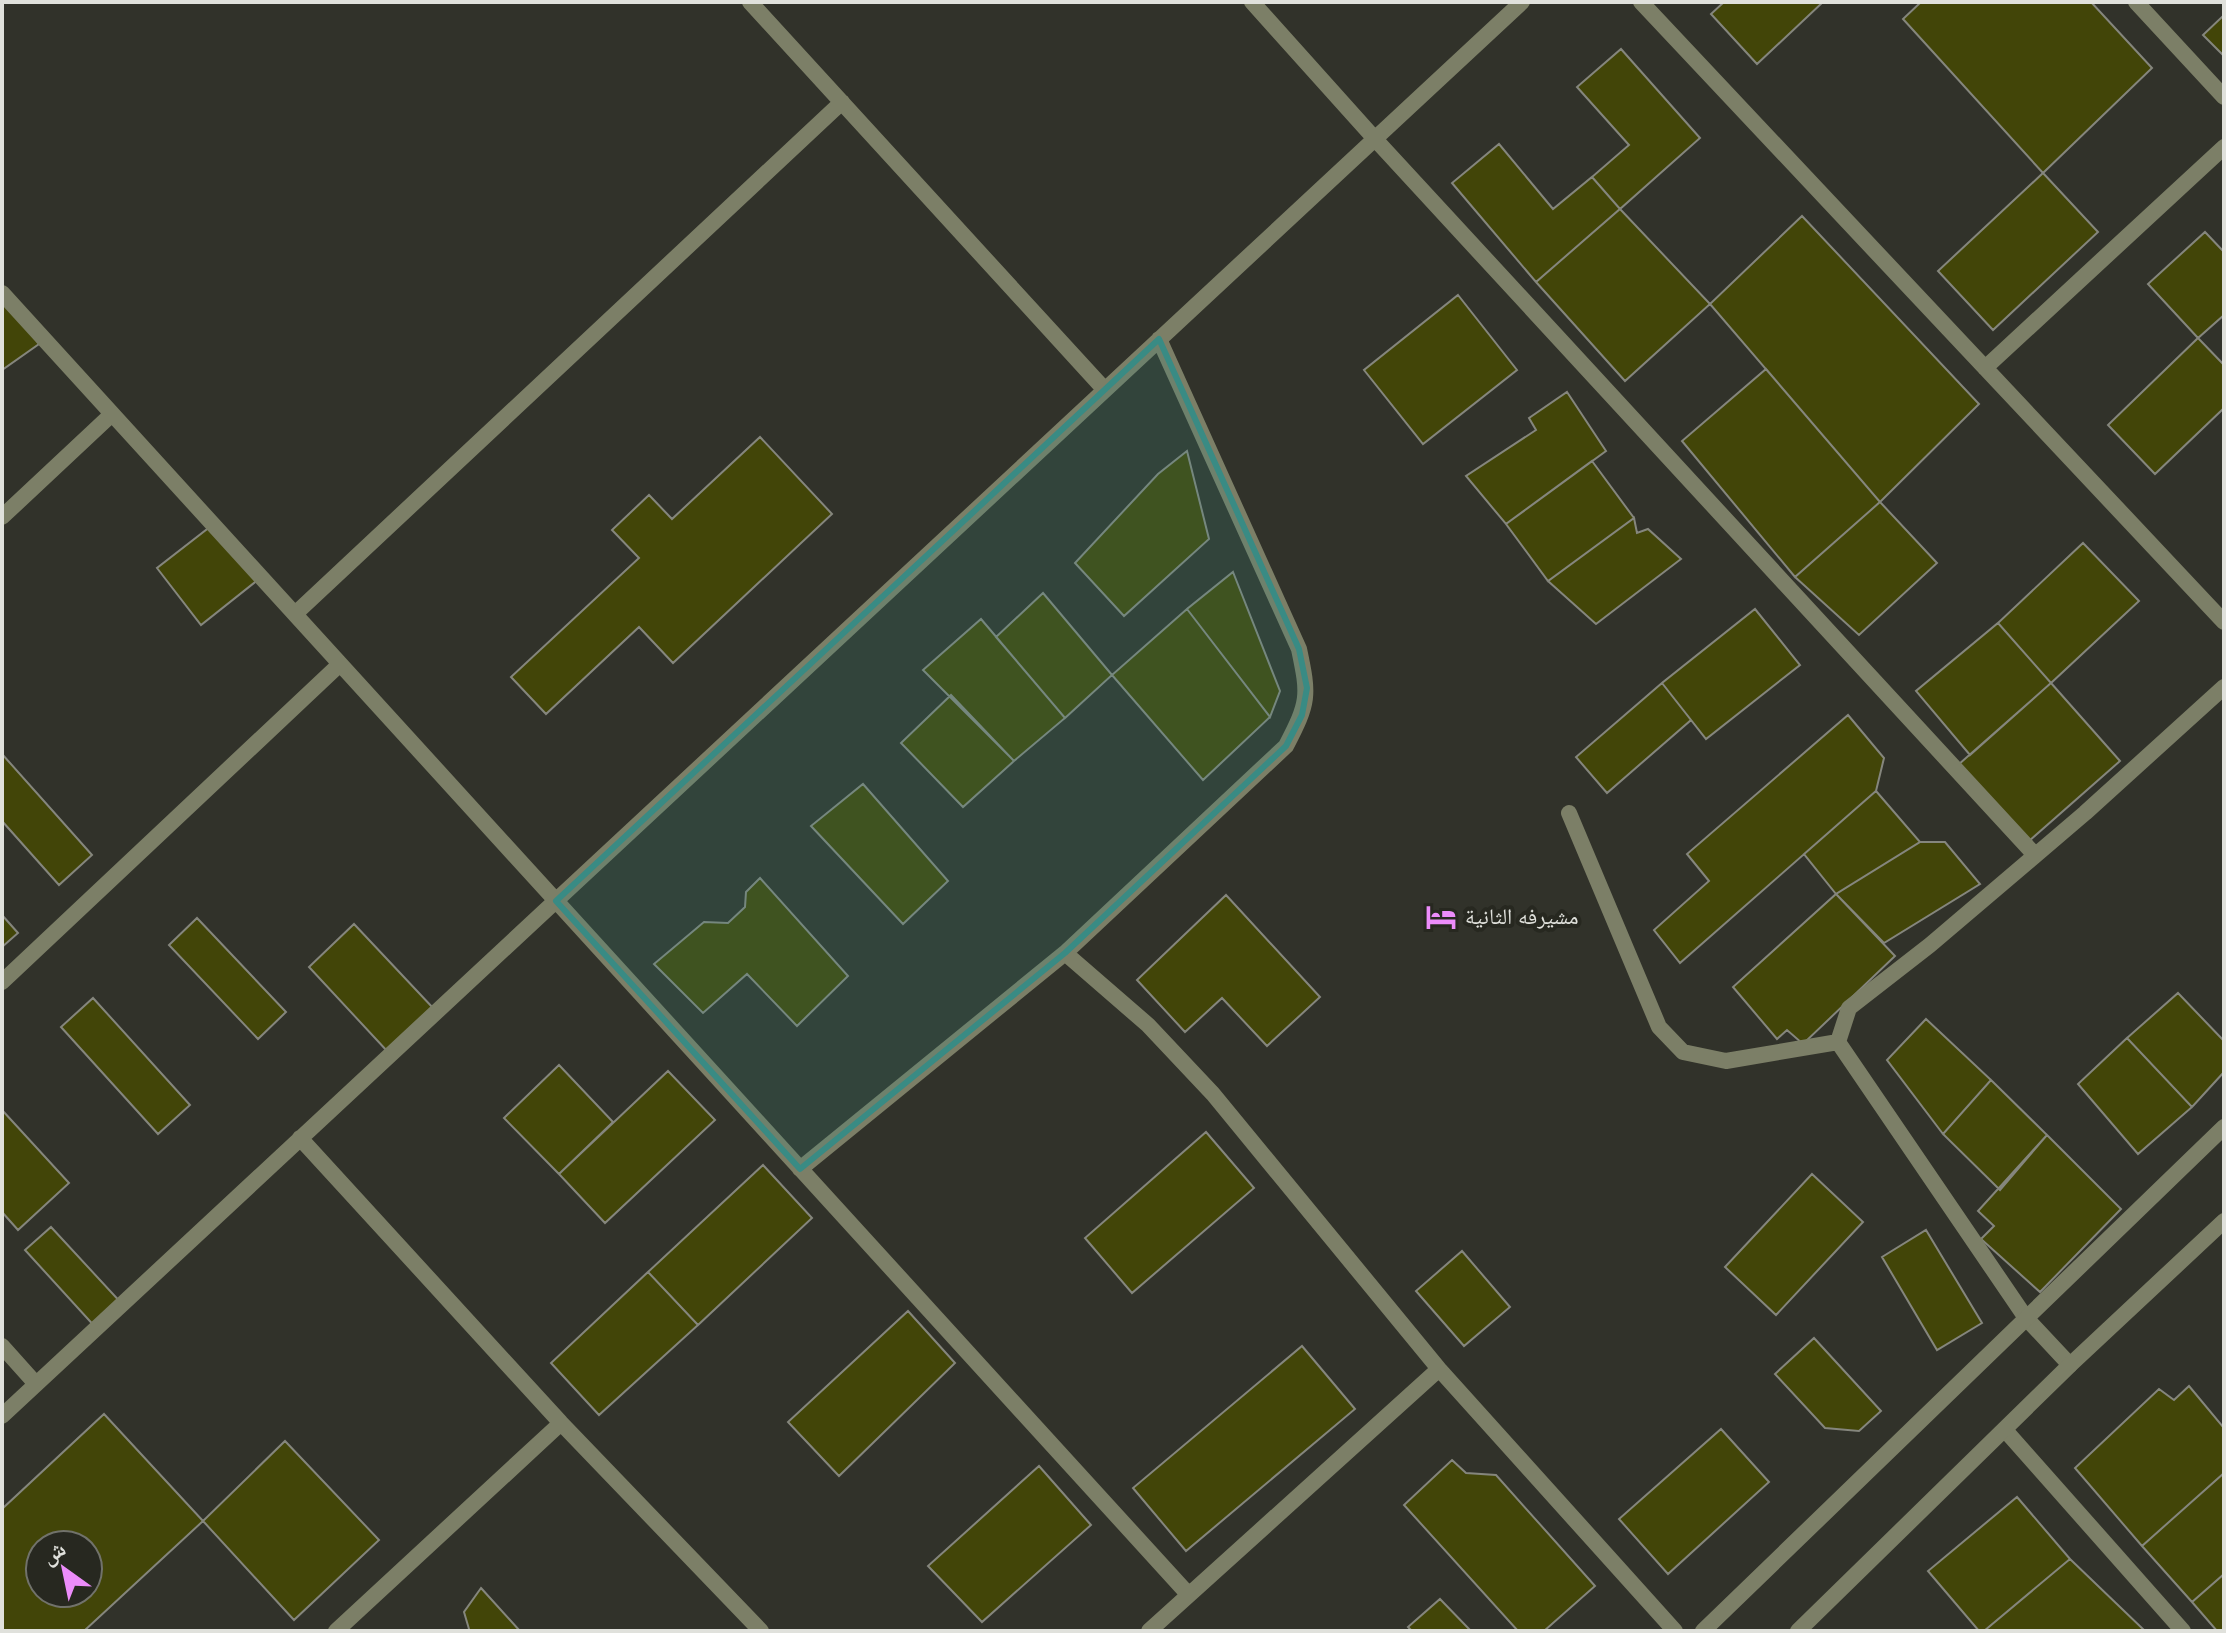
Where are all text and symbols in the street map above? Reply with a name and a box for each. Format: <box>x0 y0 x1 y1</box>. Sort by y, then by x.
hotel icon: مشيرفه الثانية <box>1424 900 1458 934</box>
place label: مشيرفه الثانية <box>1465 902 1579 932</box>
north arrow <box>24 1529 104 1609</box>
text: ش <box>36 1534 72 1572</box>

